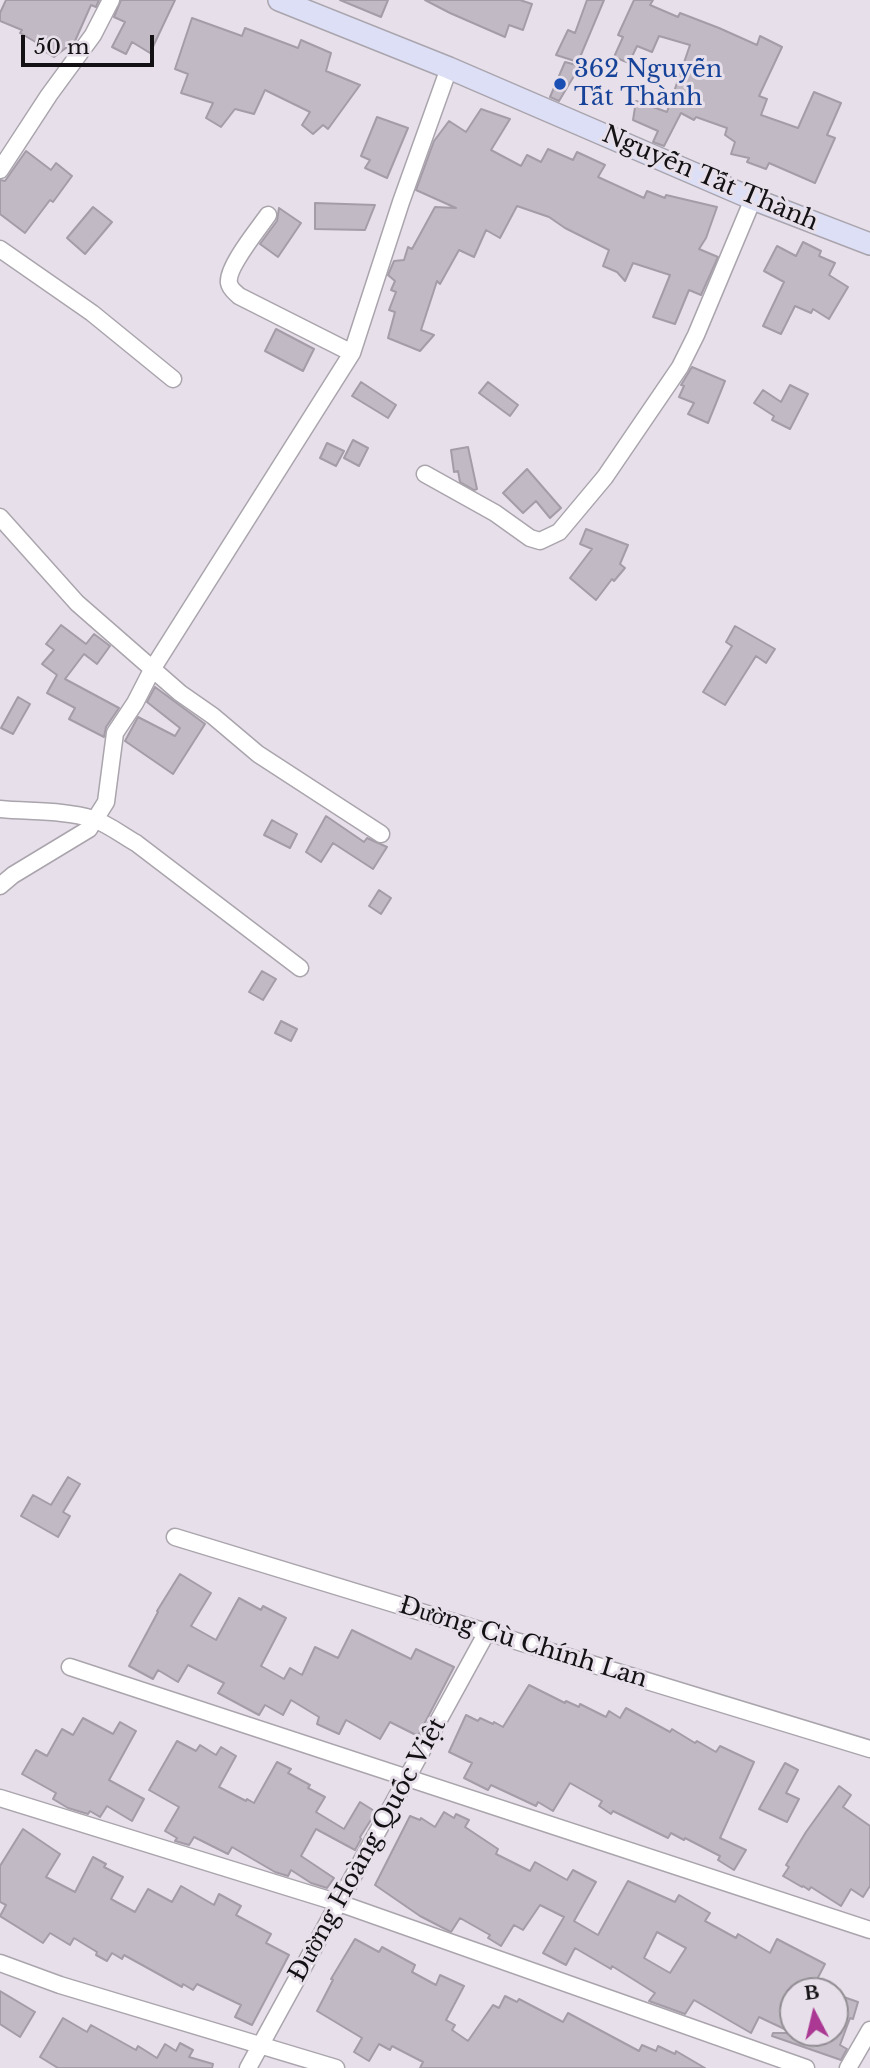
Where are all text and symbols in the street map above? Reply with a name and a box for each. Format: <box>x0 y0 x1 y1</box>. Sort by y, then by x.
scale bar <box>24 21 158 65</box>
text: 50 m <box>34 34 89 60</box>
place label: 362 Nguyễn Tất Thành <box>574 56 722 112</box>
marker: 362 Nguyễn Tất Thành <box>552 76 568 92</box>
street label: Nguyễn Tất Thành <box>598 120 822 238</box>
street label: Đường Cù Chính Lan <box>395 1592 651 1694</box>
street label: Đường Hoàng Quốc Việt <box>283 1713 453 1987</box>
north arrow <box>779 1977 849 2047</box>
text: B <box>803 1980 821 2005</box>

